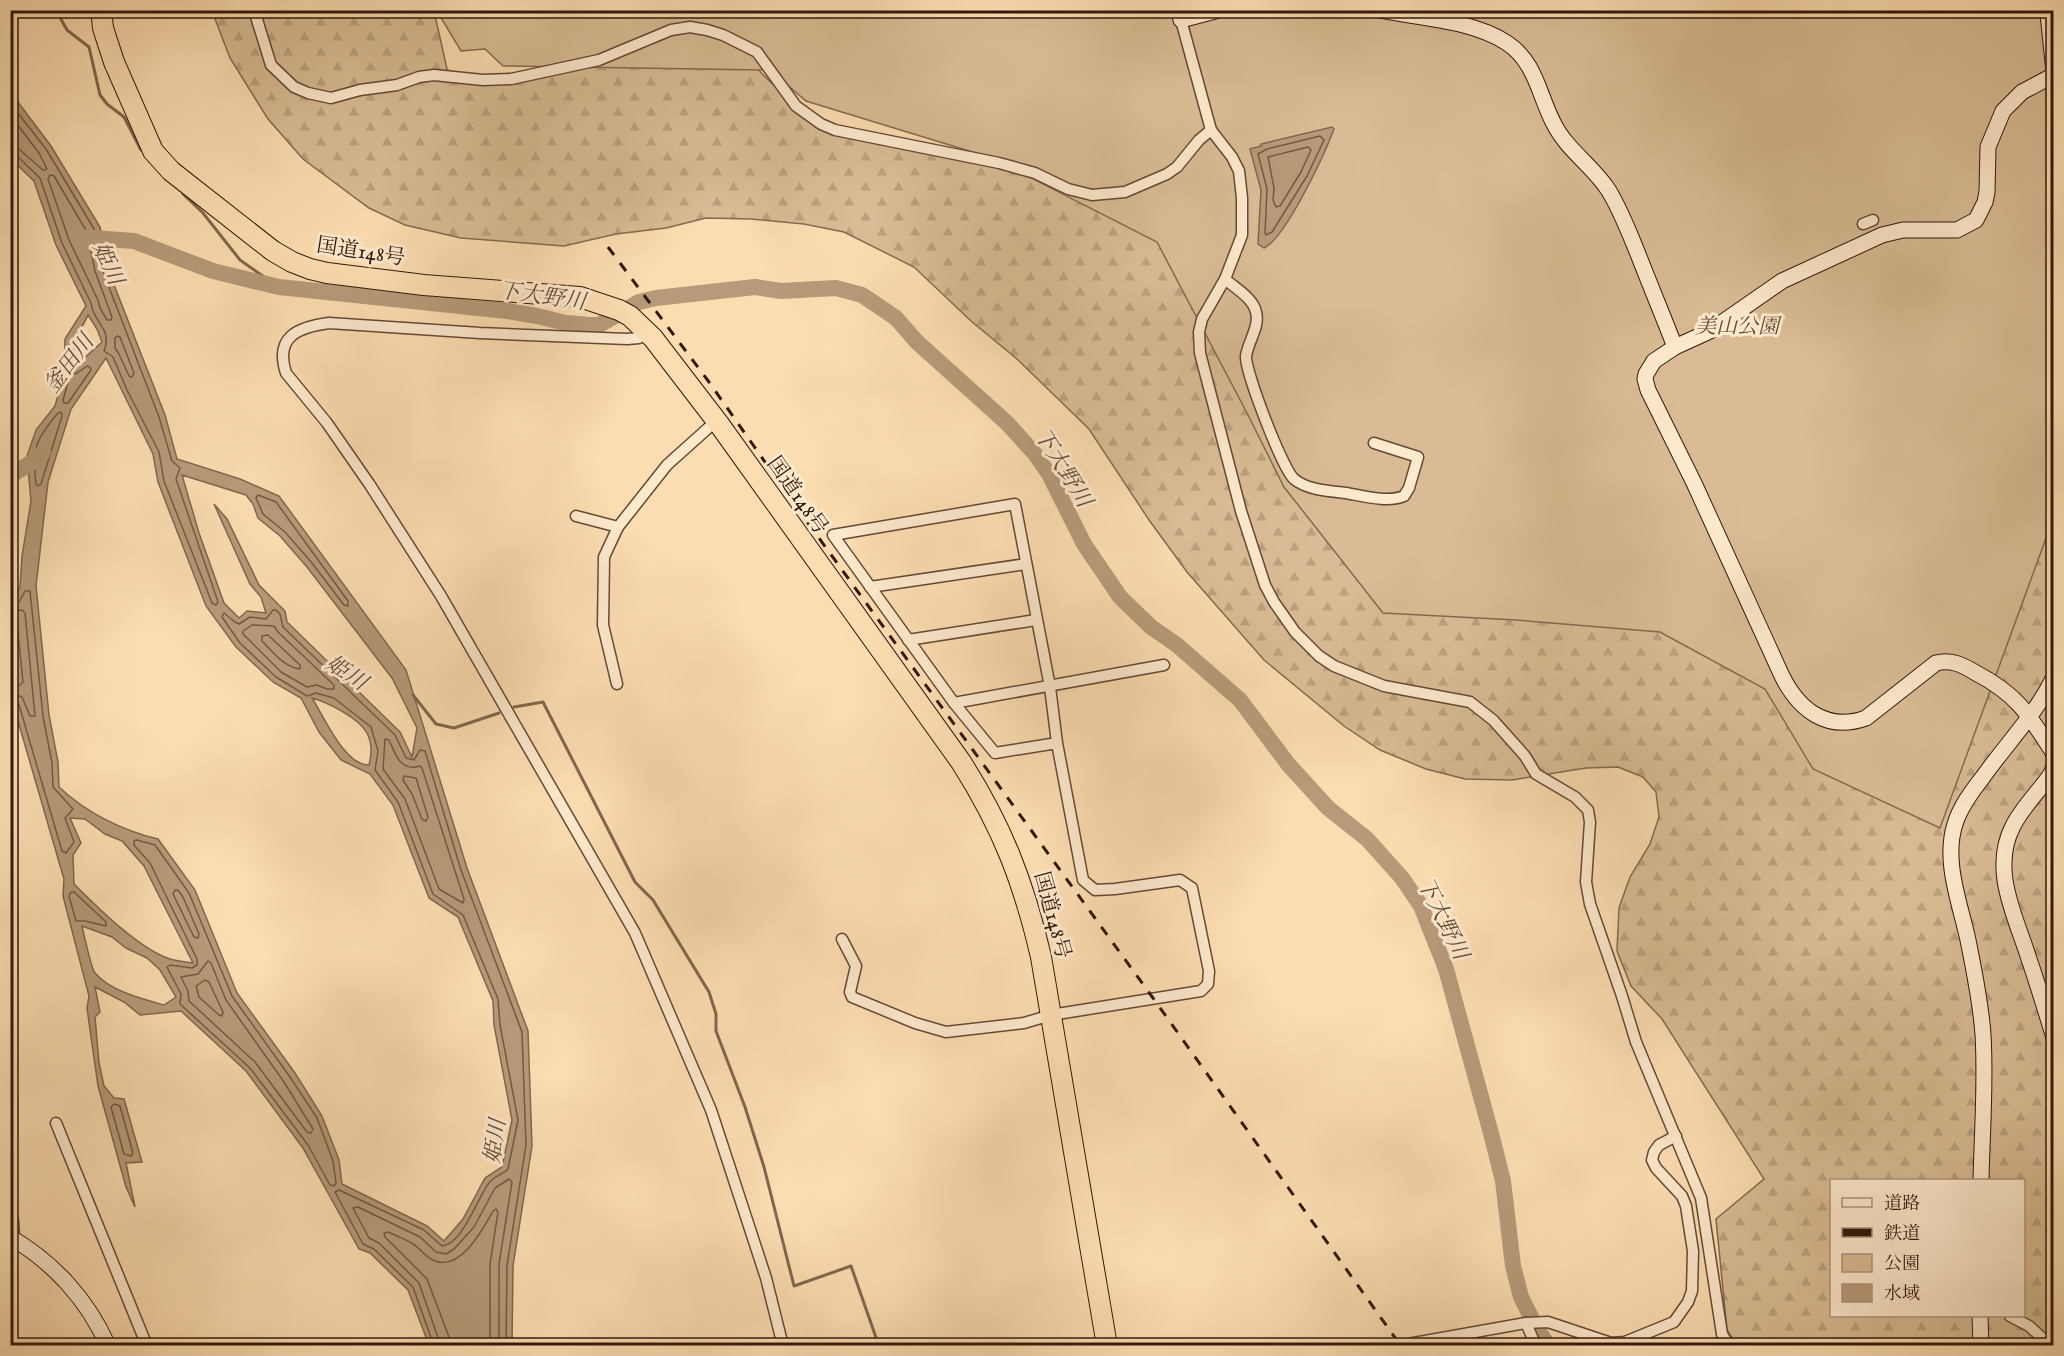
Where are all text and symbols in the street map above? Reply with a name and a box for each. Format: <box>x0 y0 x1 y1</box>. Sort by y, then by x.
street label: 国道148号 <box>315 232 407 273</box>
water label: 姫川 <box>85 238 130 291</box>
water label: 下大野川 <box>496 277 589 317</box>
park label: 美山公園 <box>1695 314 1782 341</box>
water label: 釜田川 <box>39 328 102 399</box>
water label: 下大野川 <box>1027 423 1099 514</box>
street label: 国道148号 <box>760 452 833 540</box>
water label: 姫川 <box>320 650 374 698</box>
street label: 国道148号 <box>1027 869 1076 962</box>
water label: 下大野川 <box>1410 873 1475 966</box>
water label: 姫川 <box>479 1116 513 1165</box>
legend <box>1830 1179 2025 1317</box>
text: 道路 <box>1884 1193 1920 1216</box>
text: 鉄道 <box>1884 1223 1920 1246</box>
text: 公園 <box>1884 1253 1920 1276</box>
text: 水域 <box>1884 1283 1920 1306</box>

